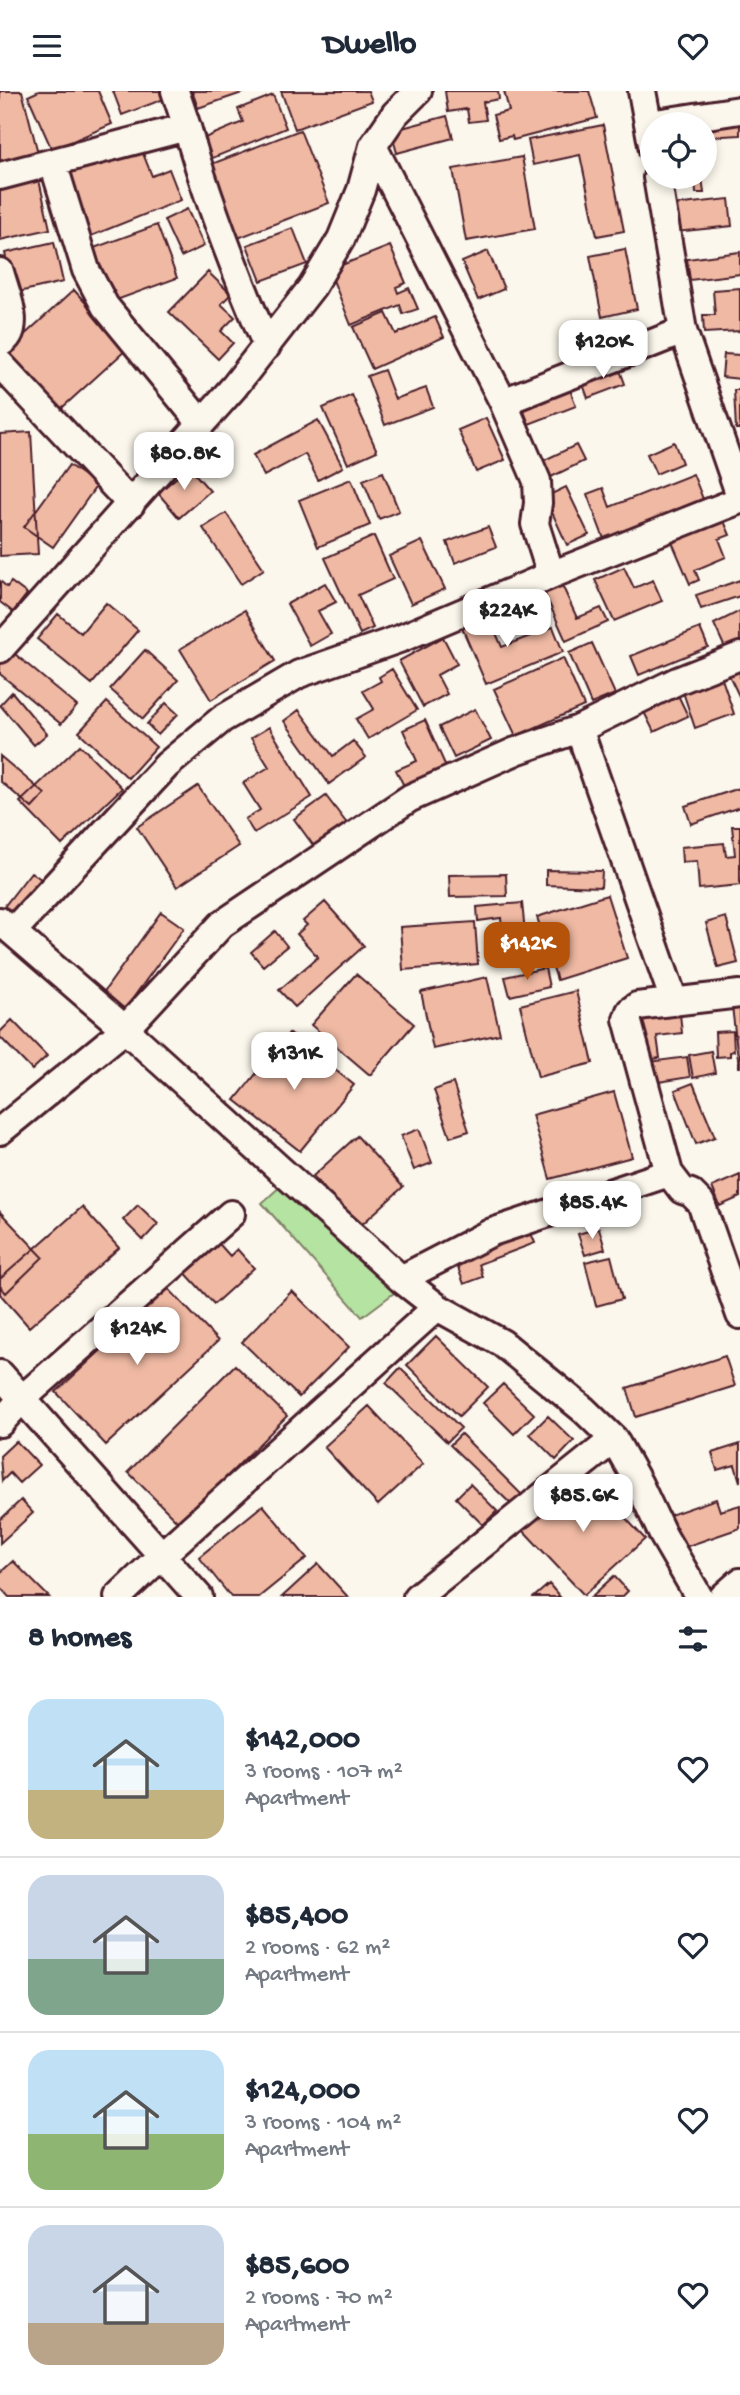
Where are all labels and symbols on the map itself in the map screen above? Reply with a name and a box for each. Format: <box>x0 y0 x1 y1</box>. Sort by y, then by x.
pin: $120K <box>554 321 652 380</box>
pin: $80.8K <box>127 433 241 492</box>
pin: $224K <box>458 589 556 649</box>
pin: $142K <box>478 923 576 982</box>
pin: $131K <box>245 1033 343 1092</box>
pin: $85.4K <box>535 1181 649 1241</box>
pin: $124K <box>88 1307 186 1367</box>
pin: $85.6K <box>526 1475 640 1534</box>

